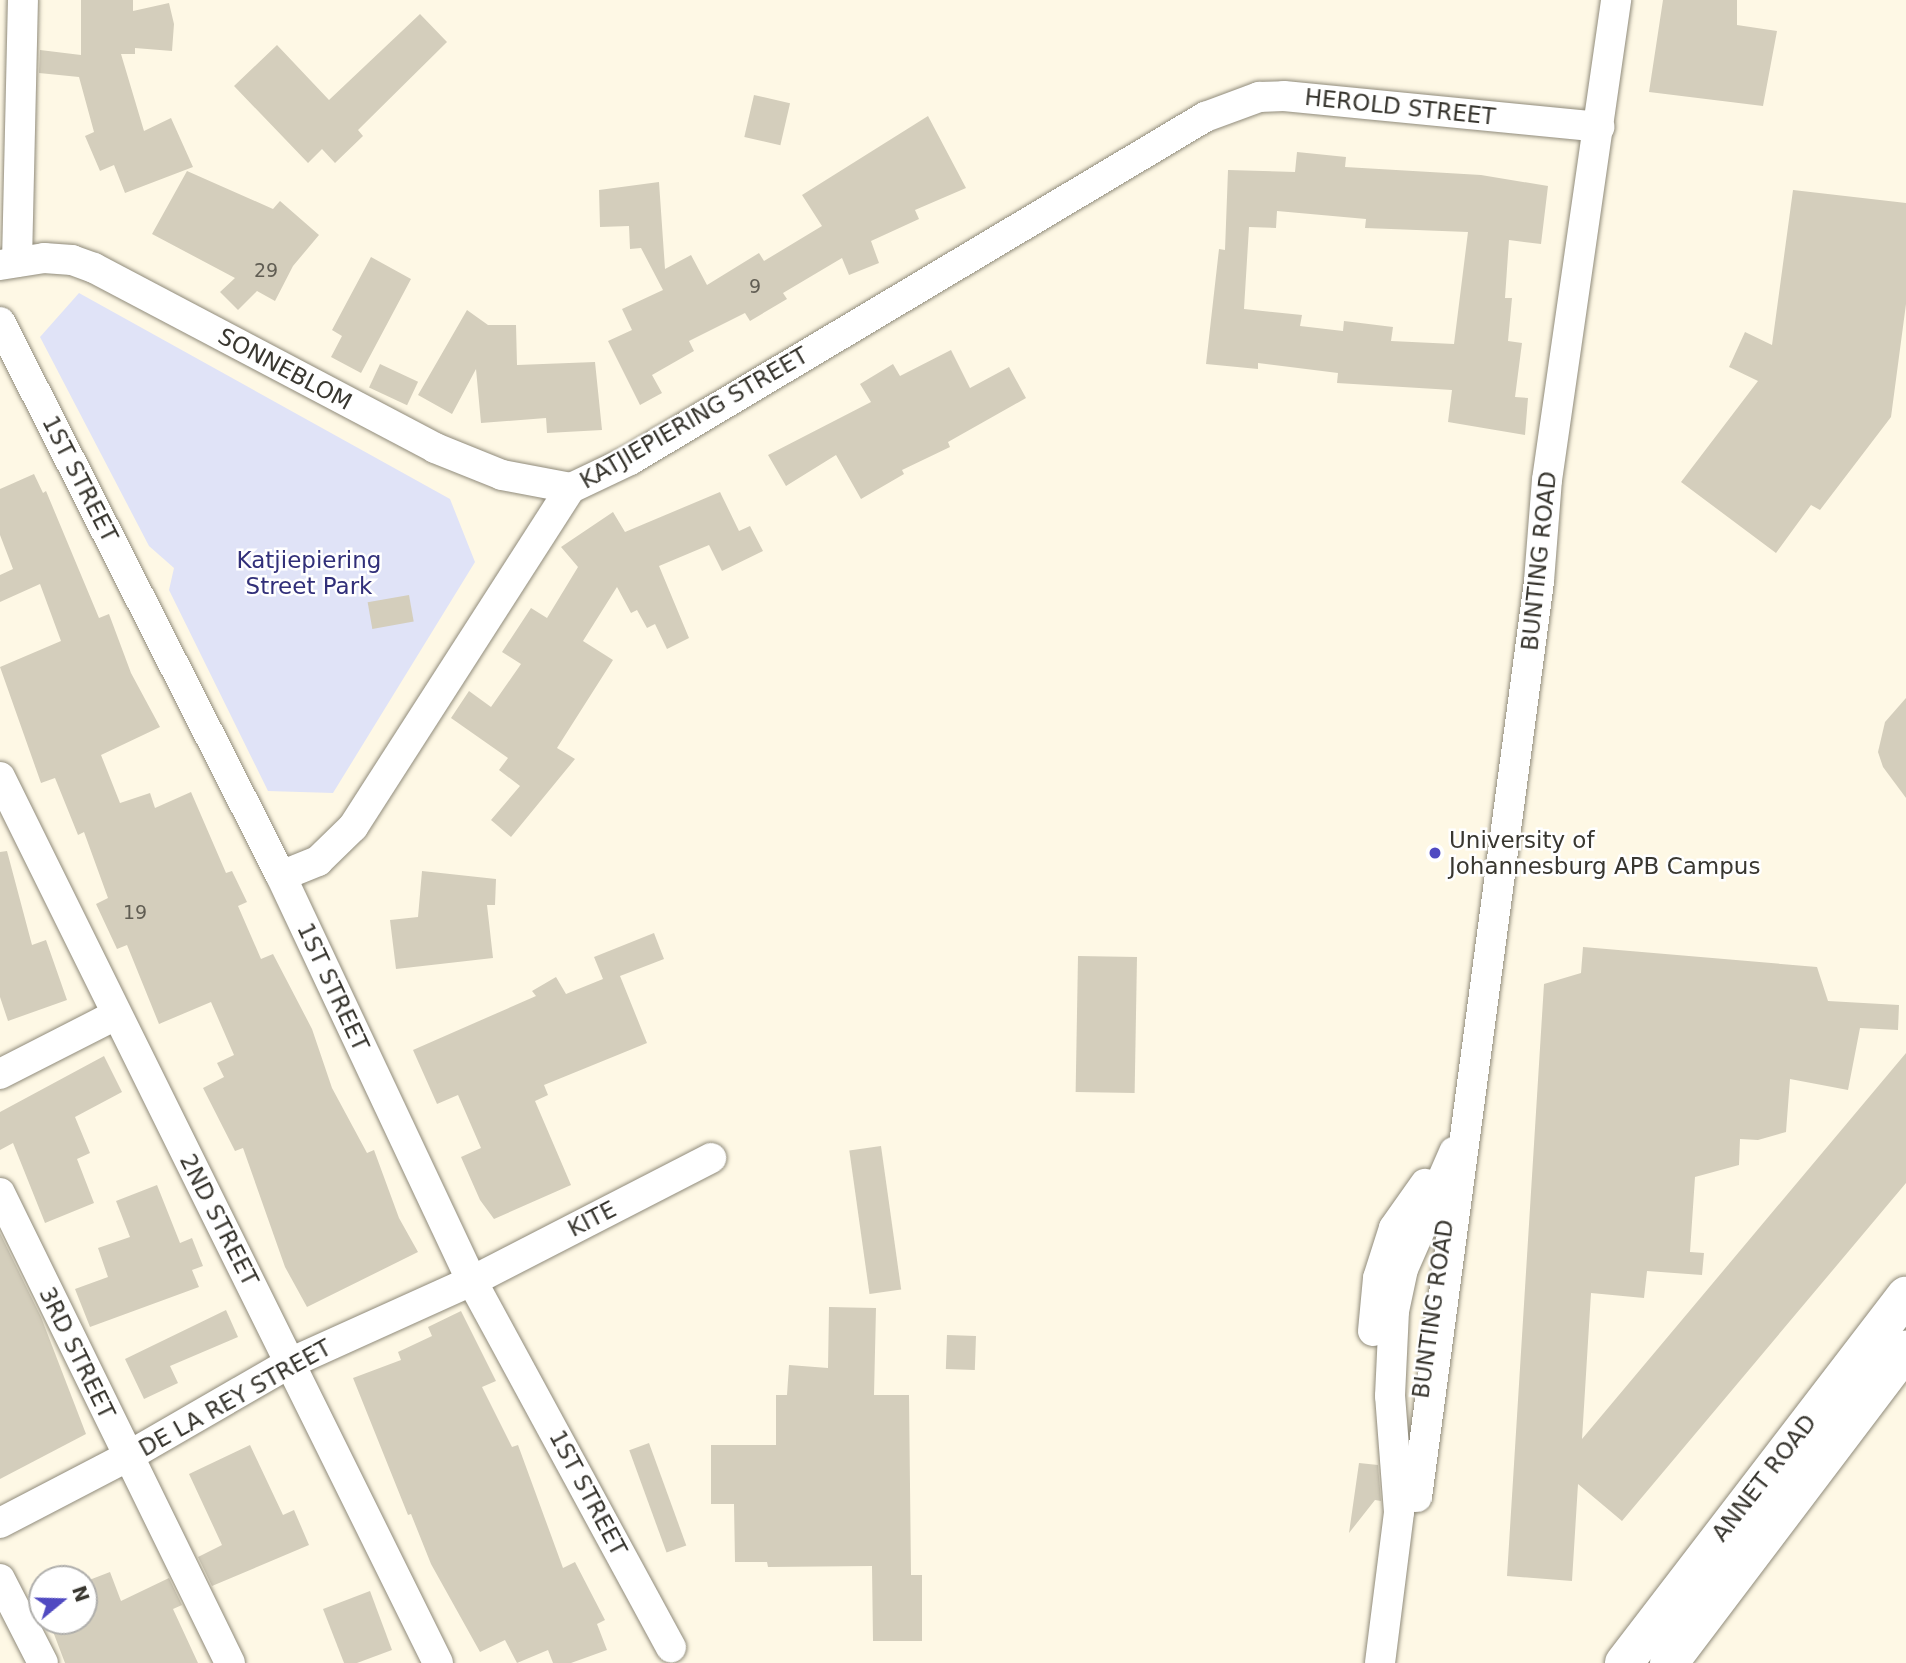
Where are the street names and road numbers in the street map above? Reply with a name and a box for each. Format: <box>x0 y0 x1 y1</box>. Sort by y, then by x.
street label: HEROLD STREET <box>1303 83 1497 131</box>
street label: SONNEBLOM <box>213 322 357 416</box>
street label: KATJIEPIERING STREET <box>575 341 813 495</box>
street label: 1ST STREET <box>36 411 124 547</box>
street label: BUNTING ROAD <box>1516 470 1562 652</box>
street label: 1ST STREET <box>291 918 375 1056</box>
street label: 2ND STREET <box>174 1149 264 1291</box>
street label: KITE <box>563 1195 621 1243</box>
street label: BUNTING ROAD <box>1407 1218 1459 1400</box>
street label: 3RD STREET <box>33 1283 121 1423</box>
street label: DE LA REY STREET <box>134 1334 336 1462</box>
street label: ANNET ROAD <box>1706 1409 1822 1547</box>
street label: 1ST STREET <box>543 1425 633 1561</box>

